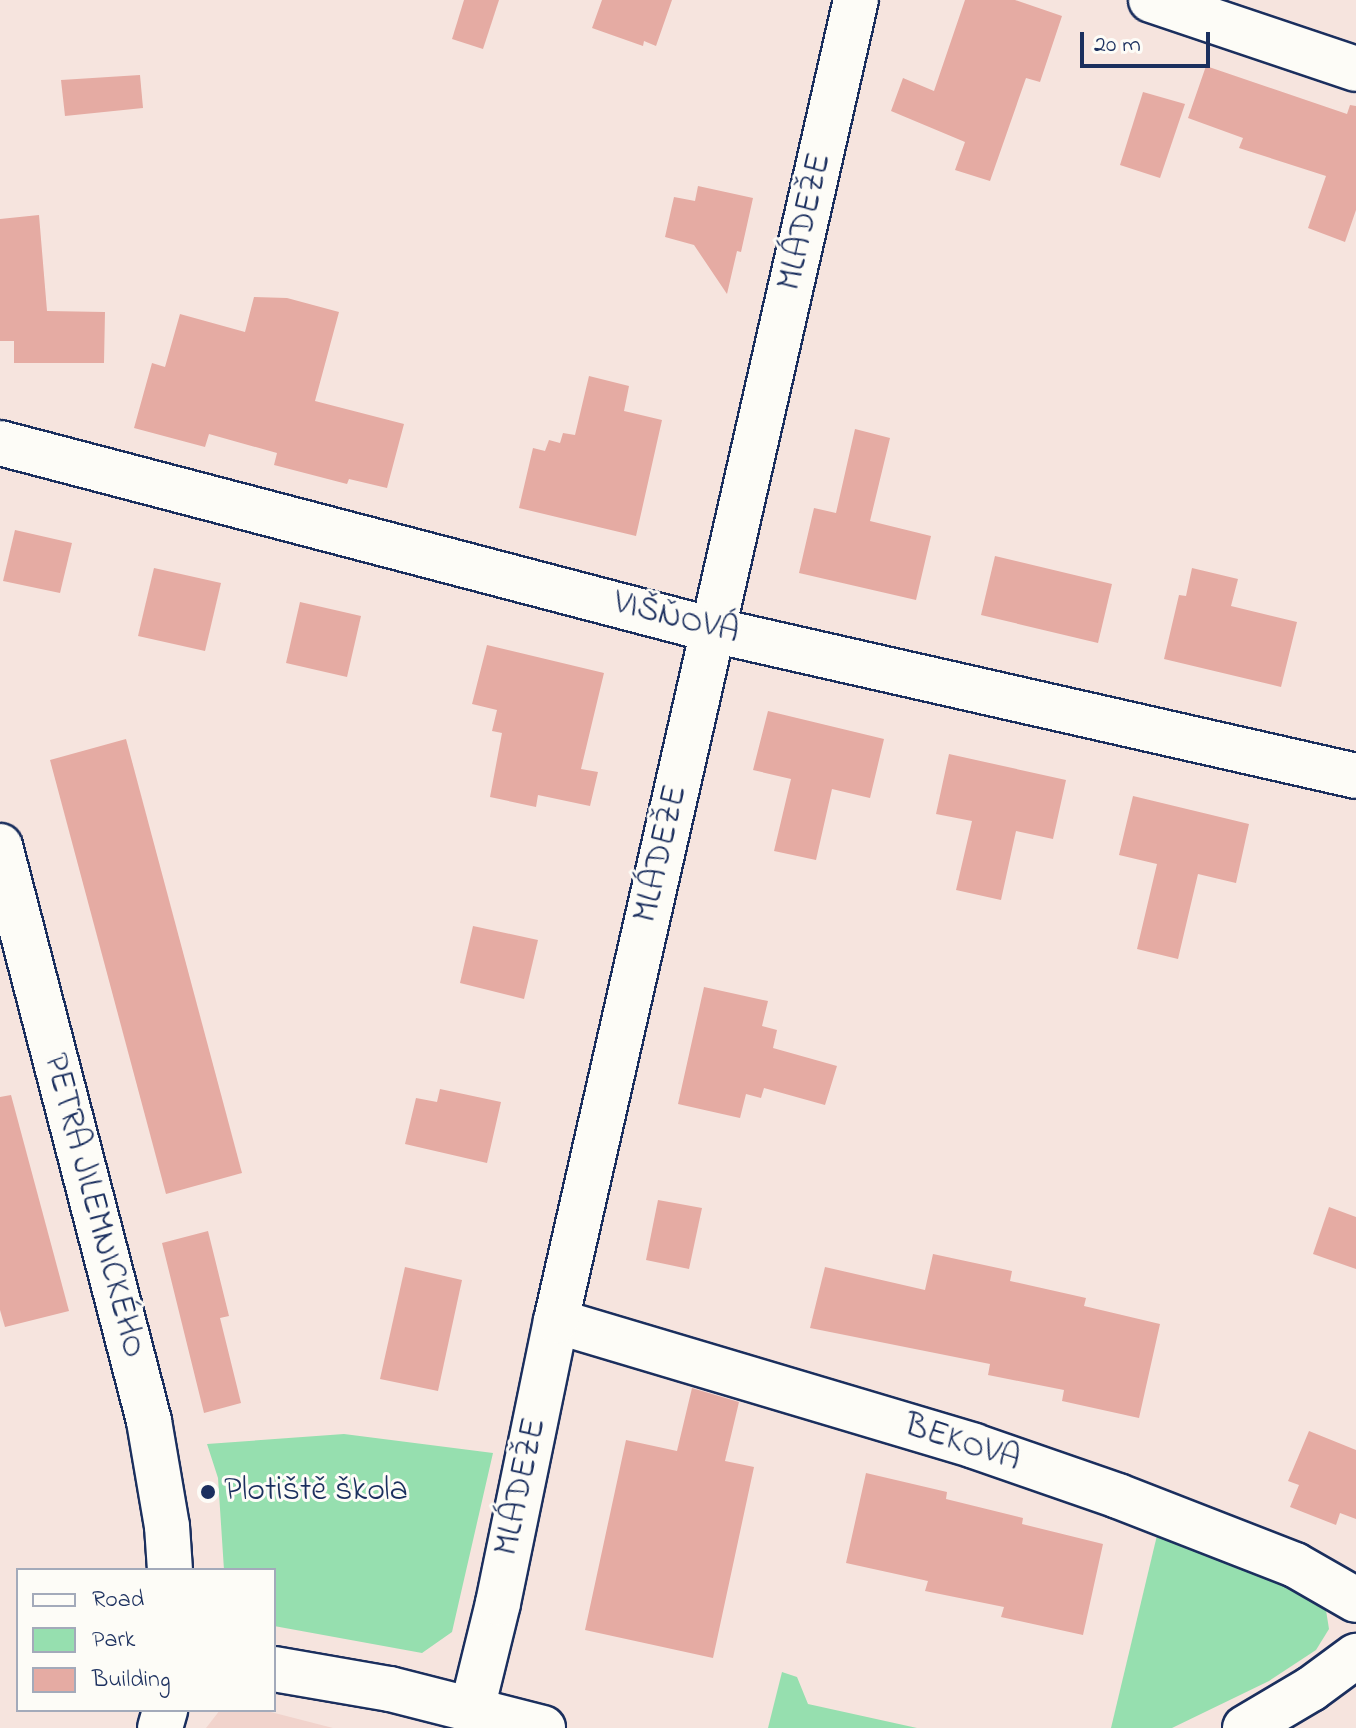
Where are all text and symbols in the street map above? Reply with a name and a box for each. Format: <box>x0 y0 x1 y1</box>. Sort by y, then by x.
scale bar <box>1084 16 1214 66</box>
text: 20 m <box>1094 28 1141 63</box>
street label: MLÁDEŽE <box>770 149 842 295</box>
street label: VIŠŇOVÁ <box>609 584 743 654</box>
street label: MLÁDEŽE <box>626 781 698 927</box>
street label: PETRA JILEMNICKÉHO <box>33 1049 153 1363</box>
street label: BEKOVA <box>899 1406 1025 1482</box>
street label: MLÁDEŽE <box>488 1414 556 1560</box>
place label: Plotiště škola <box>224 1472 408 1512</box>
marker: Plotiště škola <box>199 1483 217 1501</box>
legend <box>16 1568 276 1712</box>
text: Road <box>92 1583 144 1618</box>
text: Park <box>92 1623 135 1658</box>
text: Building <box>92 1663 171 1698</box>

